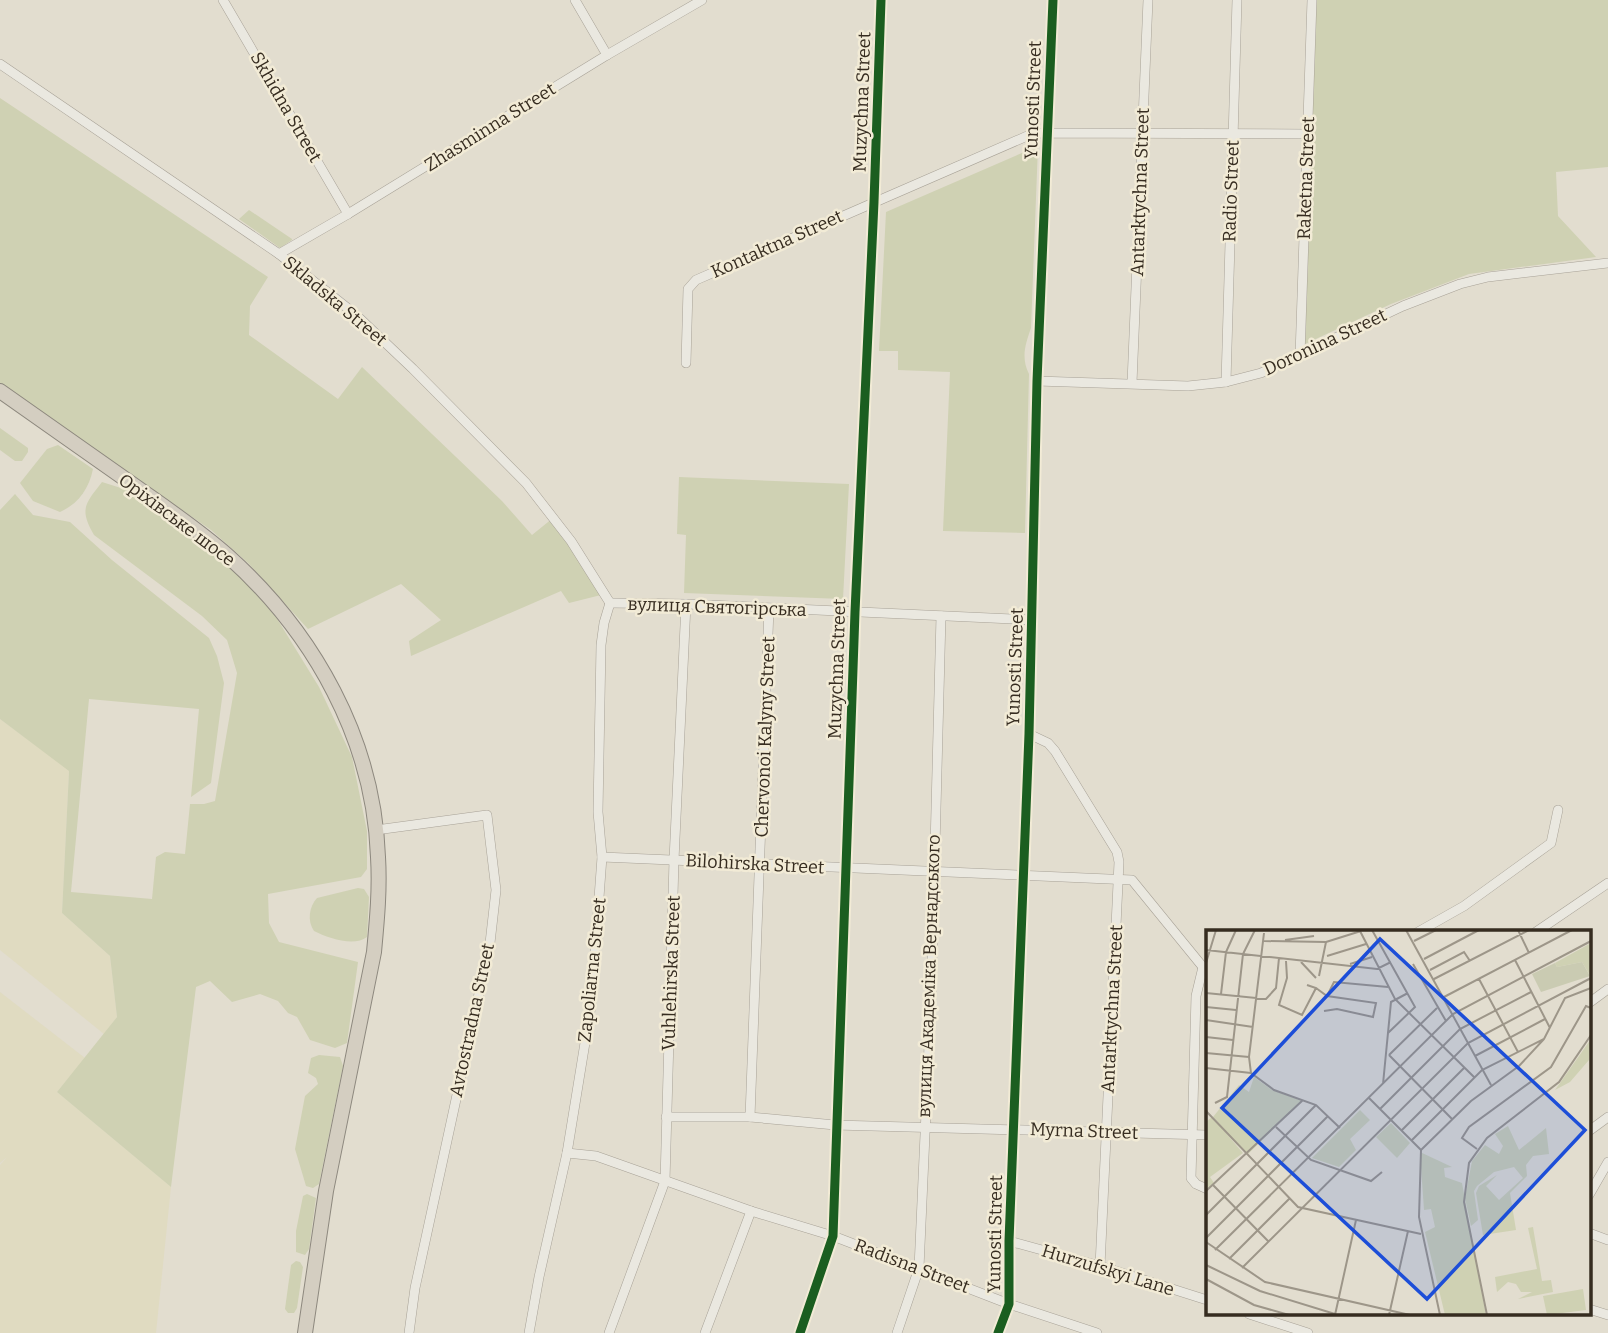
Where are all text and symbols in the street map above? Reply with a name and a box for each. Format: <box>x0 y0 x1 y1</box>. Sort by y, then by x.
street label: Muzychna Street <box>849 31 875 172</box>
street label: Yunosti Street <box>1020 40 1046 160</box>
street label: Skhidna Street <box>246 48 327 166</box>
street label: Zhasminna Street <box>420 78 560 176</box>
street label: Antarktychna Street <box>1126 107 1154 277</box>
street label: Raketna Street <box>1293 116 1319 240</box>
street label: Radio Street <box>1218 139 1244 242</box>
street label: Kontaktna Street <box>708 205 847 283</box>
street label: Skladska Street <box>279 251 392 351</box>
street label: Doronina Street <box>1260 304 1391 380</box>
street label: Оріхівське шосе <box>114 469 240 571</box>
street label: вулиця Святогірська <box>627 593 807 621</box>
street label: Muzychna Street <box>824 598 850 739</box>
street label: Yunosti Street <box>1002 607 1028 727</box>
street label: Chervonoi Kalyny Street <box>750 636 780 838</box>
street label: вулиця Академіка Вернадського <box>913 834 945 1118</box>
street label: Bilohirska Street <box>685 849 825 879</box>
street label: Vuhlehirska Street <box>657 894 685 1051</box>
street label: Zapoliarna Street <box>573 896 611 1044</box>
street label: Antarktychna Street <box>1097 924 1127 1094</box>
inset map <box>1206 930 1590 1316</box>
street label: Avtostradna Street <box>445 941 499 1099</box>
street label: Myrna Street <box>1029 1118 1139 1144</box>
street label: Yunosti Street <box>983 1174 1007 1293</box>
street label: Radisna Street <box>851 1234 973 1298</box>
street label: Hurzufskyi Lane <box>1039 1239 1177 1301</box>

